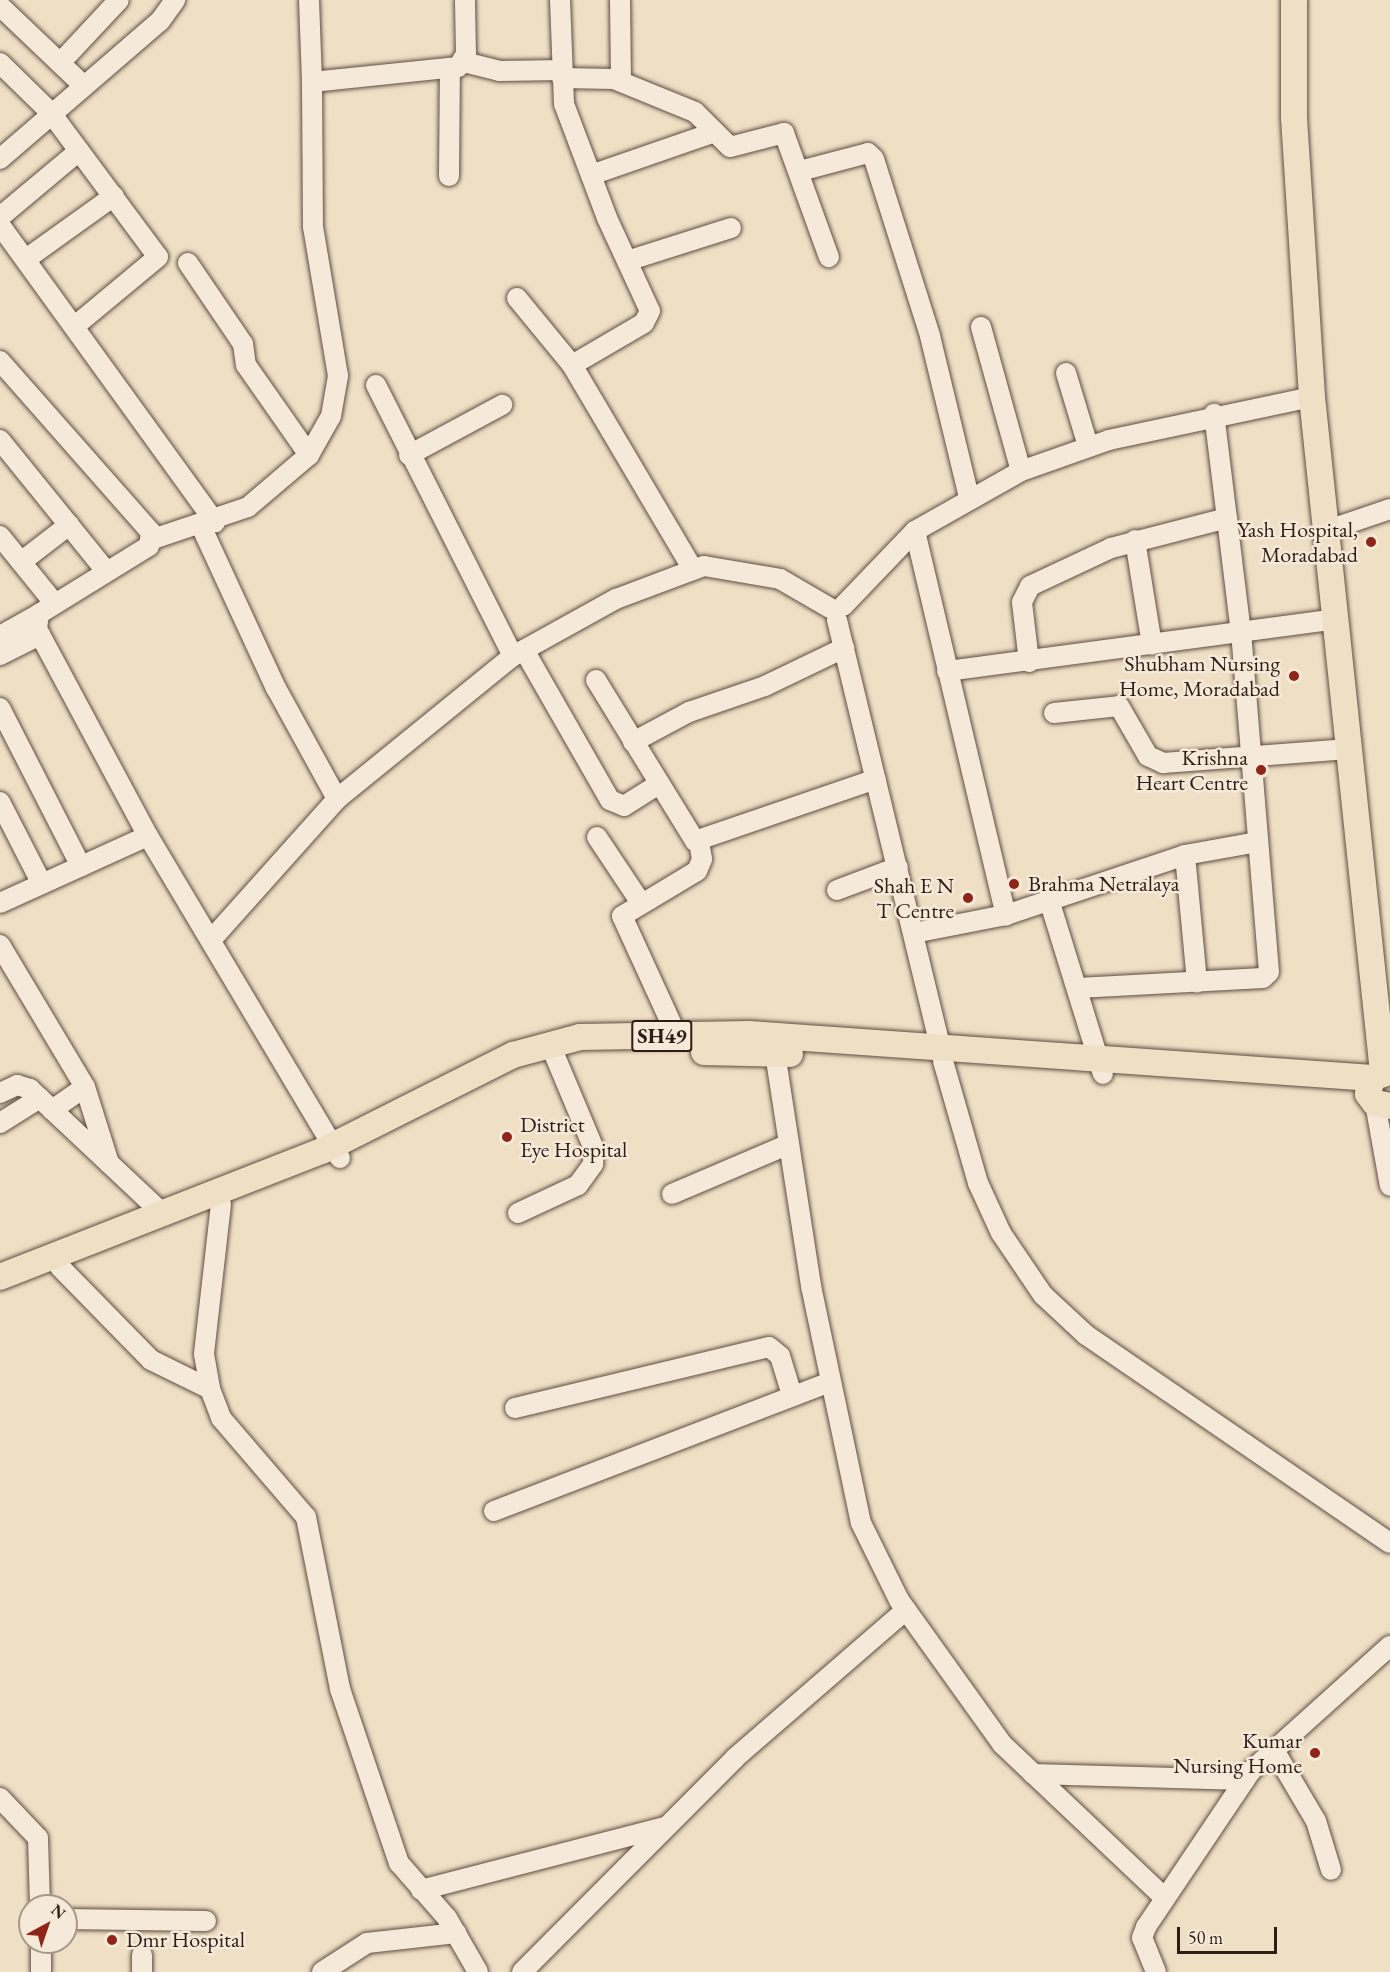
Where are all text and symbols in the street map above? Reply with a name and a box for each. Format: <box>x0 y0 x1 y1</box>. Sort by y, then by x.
place label: Yash Hospital, Moradabad <box>1237 516 1358 568</box>
marker: Yash Hospital, Moradabad <box>1362 533 1380 551</box>
place label: Shubham Nursing Home, Moradabad <box>1119 650 1280 702</box>
marker: Shubham Nursing Home, Moradabad <box>1285 667 1303 685</box>
place label: Krishna Heart Centre <box>1136 744 1248 796</box>
marker: Krishna Heart Centre <box>1252 761 1270 779</box>
place label: Brahma Netralaya <box>1028 871 1180 897</box>
place label: Shah E N T Centre <box>874 872 954 924</box>
marker: Brahma Netralaya <box>1005 875 1023 893</box>
marker: Shah E N T Centre <box>959 889 977 907</box>
road number: SH49 <box>630 1018 694 1054</box>
place label: District Eye Hospital <box>520 1111 627 1162</box>
marker: District Eye Hospital <box>498 1128 516 1146</box>
place label: Kumar Nursing Home <box>1173 1727 1302 1778</box>
marker: Kumar Nursing Home <box>1306 1744 1324 1762</box>
north arrow <box>18 1894 78 1954</box>
text: N <box>47 1899 70 1924</box>
scale bar <box>1180 1915 1280 1953</box>
text: 50 m <box>1188 1926 1223 1949</box>
place label: Dmr Hospital <box>126 1927 245 1953</box>
marker: Dmr Hospital <box>103 1931 121 1949</box>

